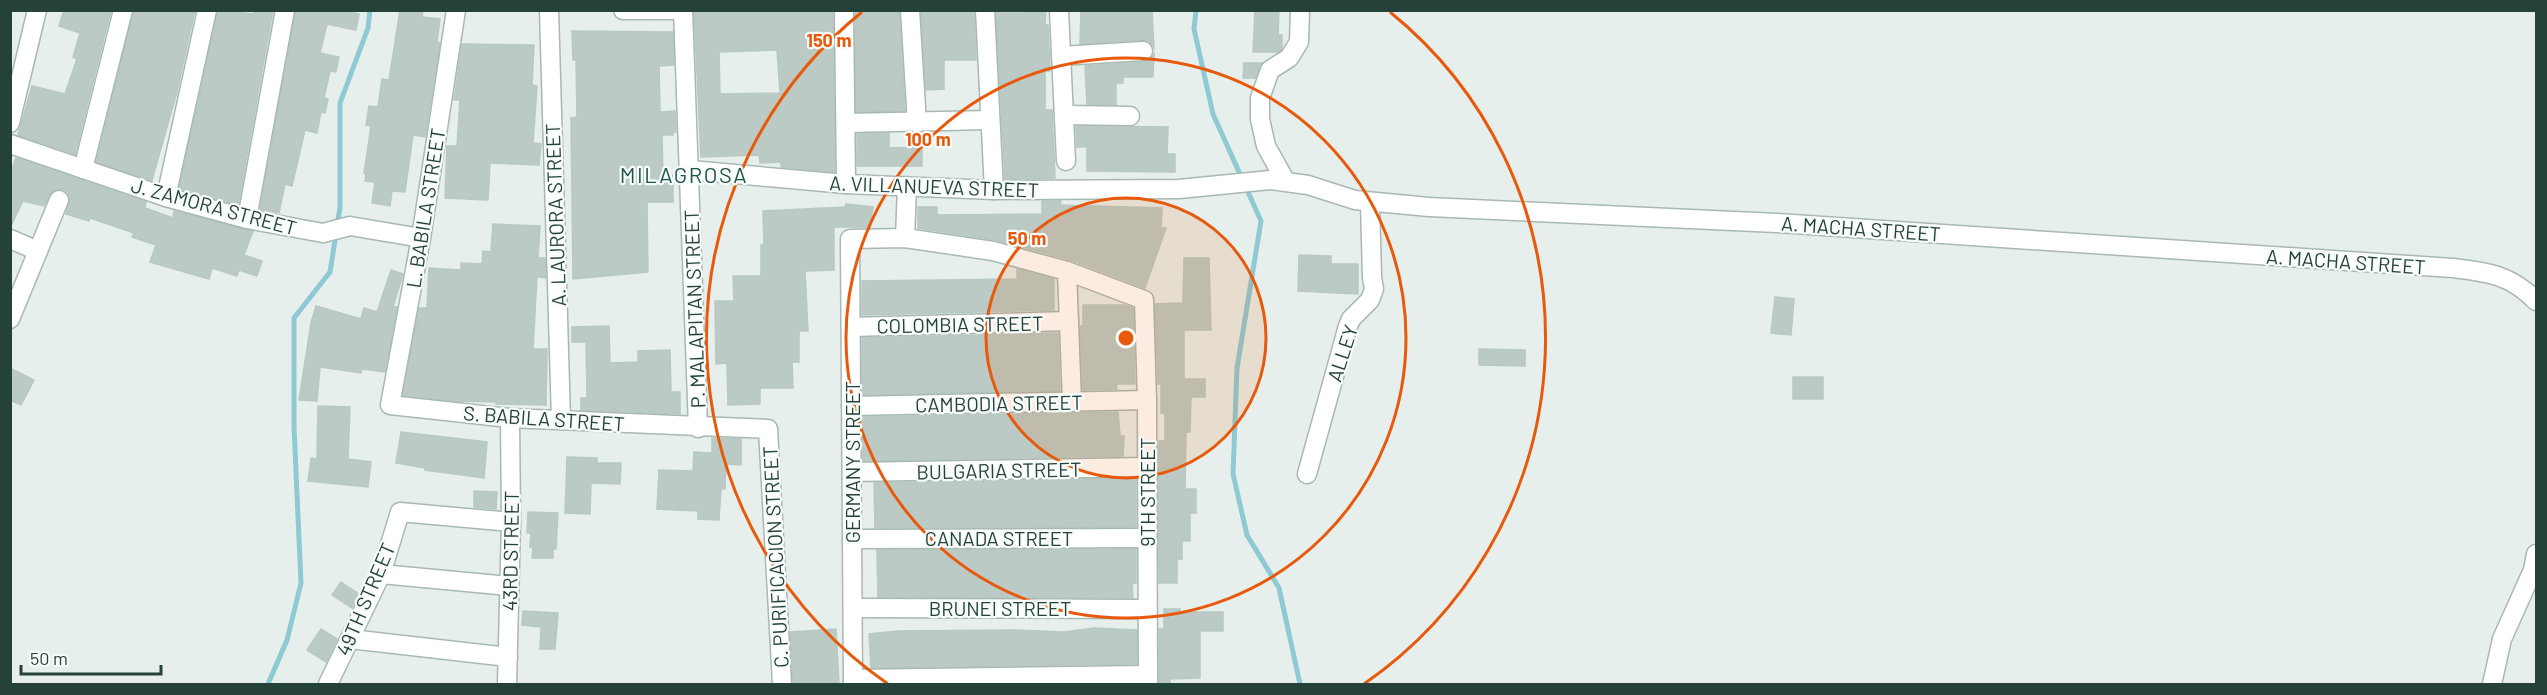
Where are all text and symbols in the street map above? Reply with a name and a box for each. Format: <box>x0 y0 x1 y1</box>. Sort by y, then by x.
text: 150 m <box>807 29 851 51</box>
street label: A. LAURORA STREET <box>540 123 570 307</box>
street label: L. BABILA STREET <box>401 126 449 290</box>
text: 100 m <box>905 128 951 150</box>
district label: MILAGROSA <box>620 161 748 187</box>
street label: A. VILLANUEVA STREET <box>829 170 1039 202</box>
street label: J. ZAMORA STREET <box>129 172 299 240</box>
street label: P. MALAPITAN STREET <box>679 209 709 409</box>
street label: A. MACHA STREET <box>1780 210 1942 246</box>
text: 50 m <box>1008 227 1046 249</box>
street label: A. MACHA STREET <box>2265 243 2427 279</box>
street label: COLOMBIA STREET <box>876 311 1044 337</box>
street label: ALLEY <box>1322 322 1362 384</box>
centre of rings <box>1116 328 1136 348</box>
street label: GERMANY STREET <box>840 381 864 543</box>
street label: CAMBODIA STREET <box>915 390 1083 416</box>
street label: S. BABILA STREET <box>463 400 625 436</box>
street label: 9TH STREET <box>1135 437 1159 547</box>
street label: C. PURIFICACION STREET <box>757 445 793 669</box>
street label: BULGARIA STREET <box>916 457 1082 483</box>
street label: 43RD STREET <box>497 491 523 611</box>
street label: CANADA STREET <box>925 526 1073 550</box>
street label: 49TH STREET <box>330 539 400 659</box>
street label: BRUNEI STREET <box>929 596 1071 620</box>
scale bar <box>21 638 160 676</box>
text: 50 m <box>30 647 68 669</box>

